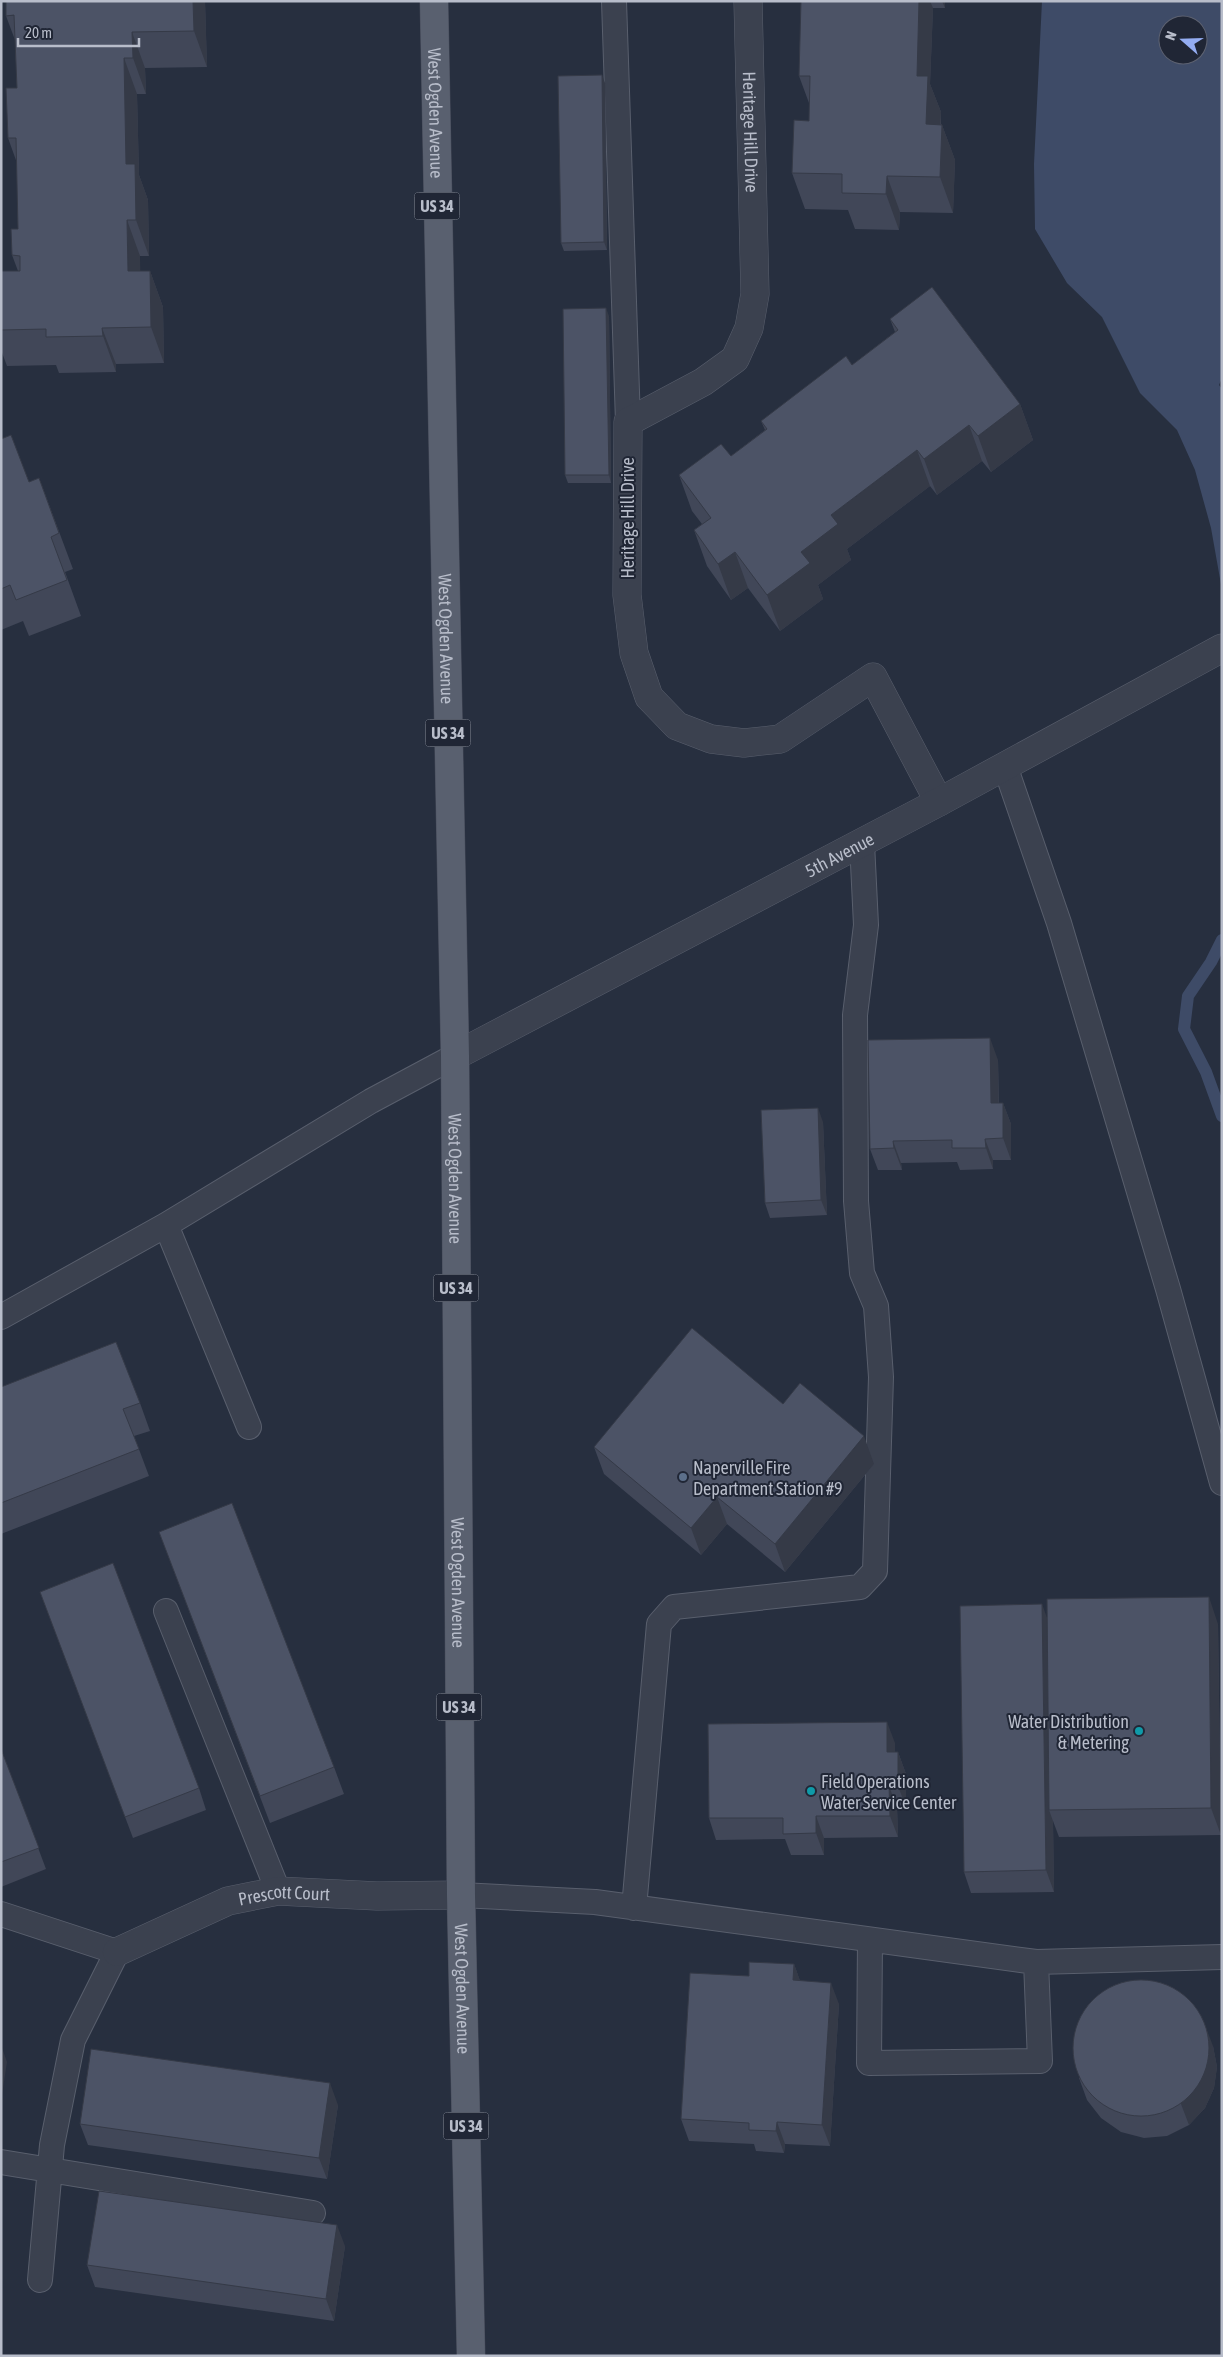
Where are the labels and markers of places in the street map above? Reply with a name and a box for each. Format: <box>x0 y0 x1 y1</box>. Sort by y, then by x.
place label: Naperville Fire Department Station #9 <box>693 1457 842 1499</box>
marker: Naperville Fire Department Station #9 <box>677 1471 689 1483</box>
place label: Water Distribution & Metering <box>1008 1711 1129 1753</box>
marker: Water Distribution & Metering <box>1133 1725 1145 1737</box>
place label: Field Operations Water Service Center <box>821 1771 957 1813</box>
marker: Field Operations Water Service Center <box>805 1785 817 1797</box>

